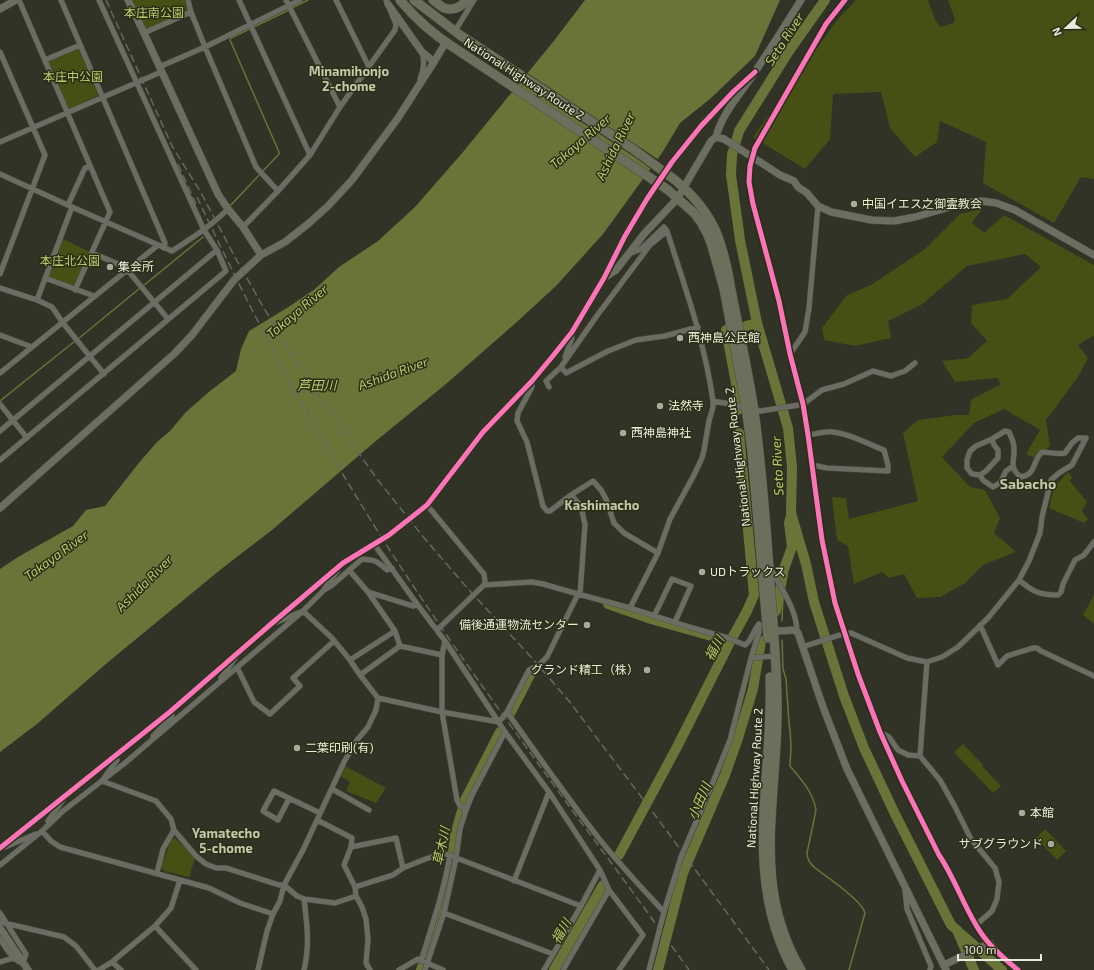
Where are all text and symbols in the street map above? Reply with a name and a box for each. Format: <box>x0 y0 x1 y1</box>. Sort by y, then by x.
park label: 本庄南公園 <box>124 5 184 19</box>
north arrow <box>1046 8 1086 48</box>
water label: Seto River <box>761 9 807 68</box>
text: N <box>1049 26 1064 38</box>
street label: National Highway Route 2 <box>462 34 587 122</box>
district label: Minamihonjo 2-chome <box>309 63 389 94</box>
park label: 本庄中公園 <box>43 69 103 83</box>
water label: Ashida River <box>591 109 639 183</box>
water label: Takaya River <box>546 110 614 172</box>
place label: 中国イエス之御霊教会 <box>862 196 982 210</box>
marker: 中国イエス之御霊教会 <box>849 199 859 209</box>
park label: 本庄北公園 <box>40 253 100 267</box>
place label: 集会所 <box>118 259 154 273</box>
marker: 集会所 <box>105 262 115 272</box>
water label: Takaya River <box>263 280 332 341</box>
place label: 西神島公民館 <box>688 330 760 344</box>
marker: 西神島公民館 <box>675 333 685 343</box>
water label: Ashida River <box>355 353 431 393</box>
water label: 芦田川 <box>297 377 338 393</box>
street label: National Highway Route 2 <box>721 386 753 528</box>
place label: 法然寺 <box>668 398 704 412</box>
marker: 法然寺 <box>655 401 665 411</box>
place label: 西神島神社 <box>631 425 691 439</box>
marker: 西神島神社 <box>618 428 628 438</box>
water label: Seto River <box>767 435 787 496</box>
district label: Sabacho <box>1000 475 1056 492</box>
district label: Kashimacho <box>565 497 640 513</box>
water label: Takaya River <box>21 526 92 584</box>
water label: Ashida River <box>112 551 176 615</box>
place label: UDトラックス <box>710 564 786 578</box>
marker: UDトラックス <box>697 567 707 577</box>
place label: 備後通運物流センター <box>459 617 579 631</box>
marker: 備後通運物流センター <box>582 620 592 630</box>
water label: 福川 <box>701 631 728 663</box>
place label: グランド精工（株） <box>531 662 639 676</box>
marker: グランド精工（株） <box>642 665 652 675</box>
street label: National Highway Route 2 <box>743 707 765 848</box>
place label: 二葉印刷(有) <box>305 740 374 754</box>
marker: 二葉印刷(有) <box>292 743 302 753</box>
water label: 小田川 <box>684 778 715 822</box>
place label: 本館 <box>1030 805 1054 819</box>
marker: 本館 <box>1017 808 1027 818</box>
water label: 草木川 <box>429 823 453 867</box>
district label: Yamatecho 5-chome <box>192 825 260 856</box>
place label: サブグラウンド <box>959 836 1043 850</box>
marker: サブグラウンド <box>1046 839 1056 849</box>
water label: 福川 <box>548 914 575 946</box>
scale bar <box>958 936 1041 962</box>
text: 100 m <box>964 942 996 956</box>

